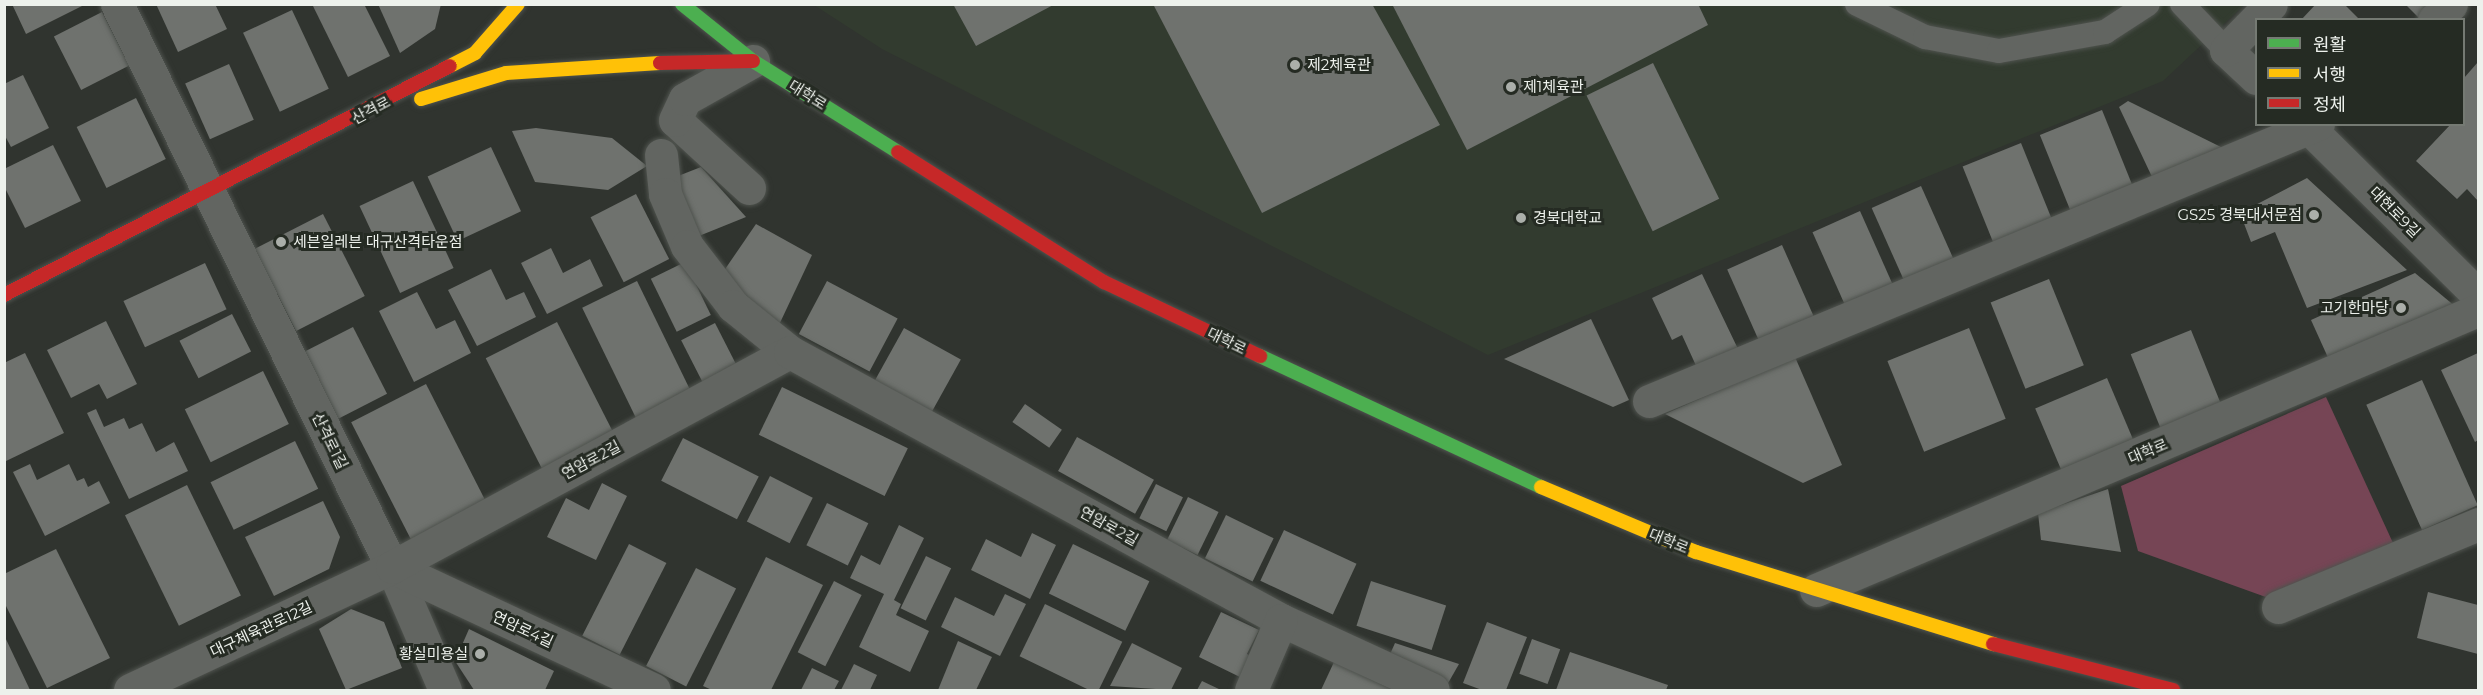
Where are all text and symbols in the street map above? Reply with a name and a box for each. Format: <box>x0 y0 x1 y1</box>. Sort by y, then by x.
legend <box>2255 18 2465 126</box>
text: 원활 <box>2313 34 2346 56</box>
place label: 제2체육관 <box>1307 56 1371 74</box>
marker: 제2체육관 <box>1288 58 1302 72</box>
text: 서행 <box>2313 64 2346 86</box>
street label: 대학로 <box>786 76 830 114</box>
place label: 제1체육관 <box>1523 78 1584 96</box>
marker: 제1체육관 <box>1504 80 1518 94</box>
street label: 산격로 <box>348 92 394 128</box>
text: 정체 <box>2313 94 2346 116</box>
street label: 대현로9길 <box>2366 183 2424 241</box>
place label: GS25 경북대서문점 <box>2177 206 2302 224</box>
marker: GS25 경북대서문점 <box>2307 208 2321 222</box>
place label: 경북대학교 <box>1533 209 1602 227</box>
marker: 경북대학교 <box>1514 211 1528 225</box>
place label: 세븐일레븐 대구산격타운점 <box>293 233 463 251</box>
marker: 세븐일레븐 대구산격타운점 <box>274 235 288 249</box>
place label: 고기한마당 <box>2320 299 2389 317</box>
marker: 고기한마당 <box>2394 301 2408 315</box>
street label: 대학로 <box>1204 324 1250 358</box>
street label: 산격로1길 <box>309 410 351 472</box>
street label: 대학로 <box>2125 435 2171 467</box>
street label: 연암로2길 <box>559 437 623 483</box>
street label: 연암로2길 <box>1077 503 1141 549</box>
street label: 대학로 <box>1646 525 1692 557</box>
street label: 대구체육관로12길 <box>207 597 315 661</box>
street label: 연암로4길 <box>490 607 556 651</box>
place label: 황실미용실 <box>399 645 468 663</box>
marker: 황실미용실 <box>473 647 487 661</box>

